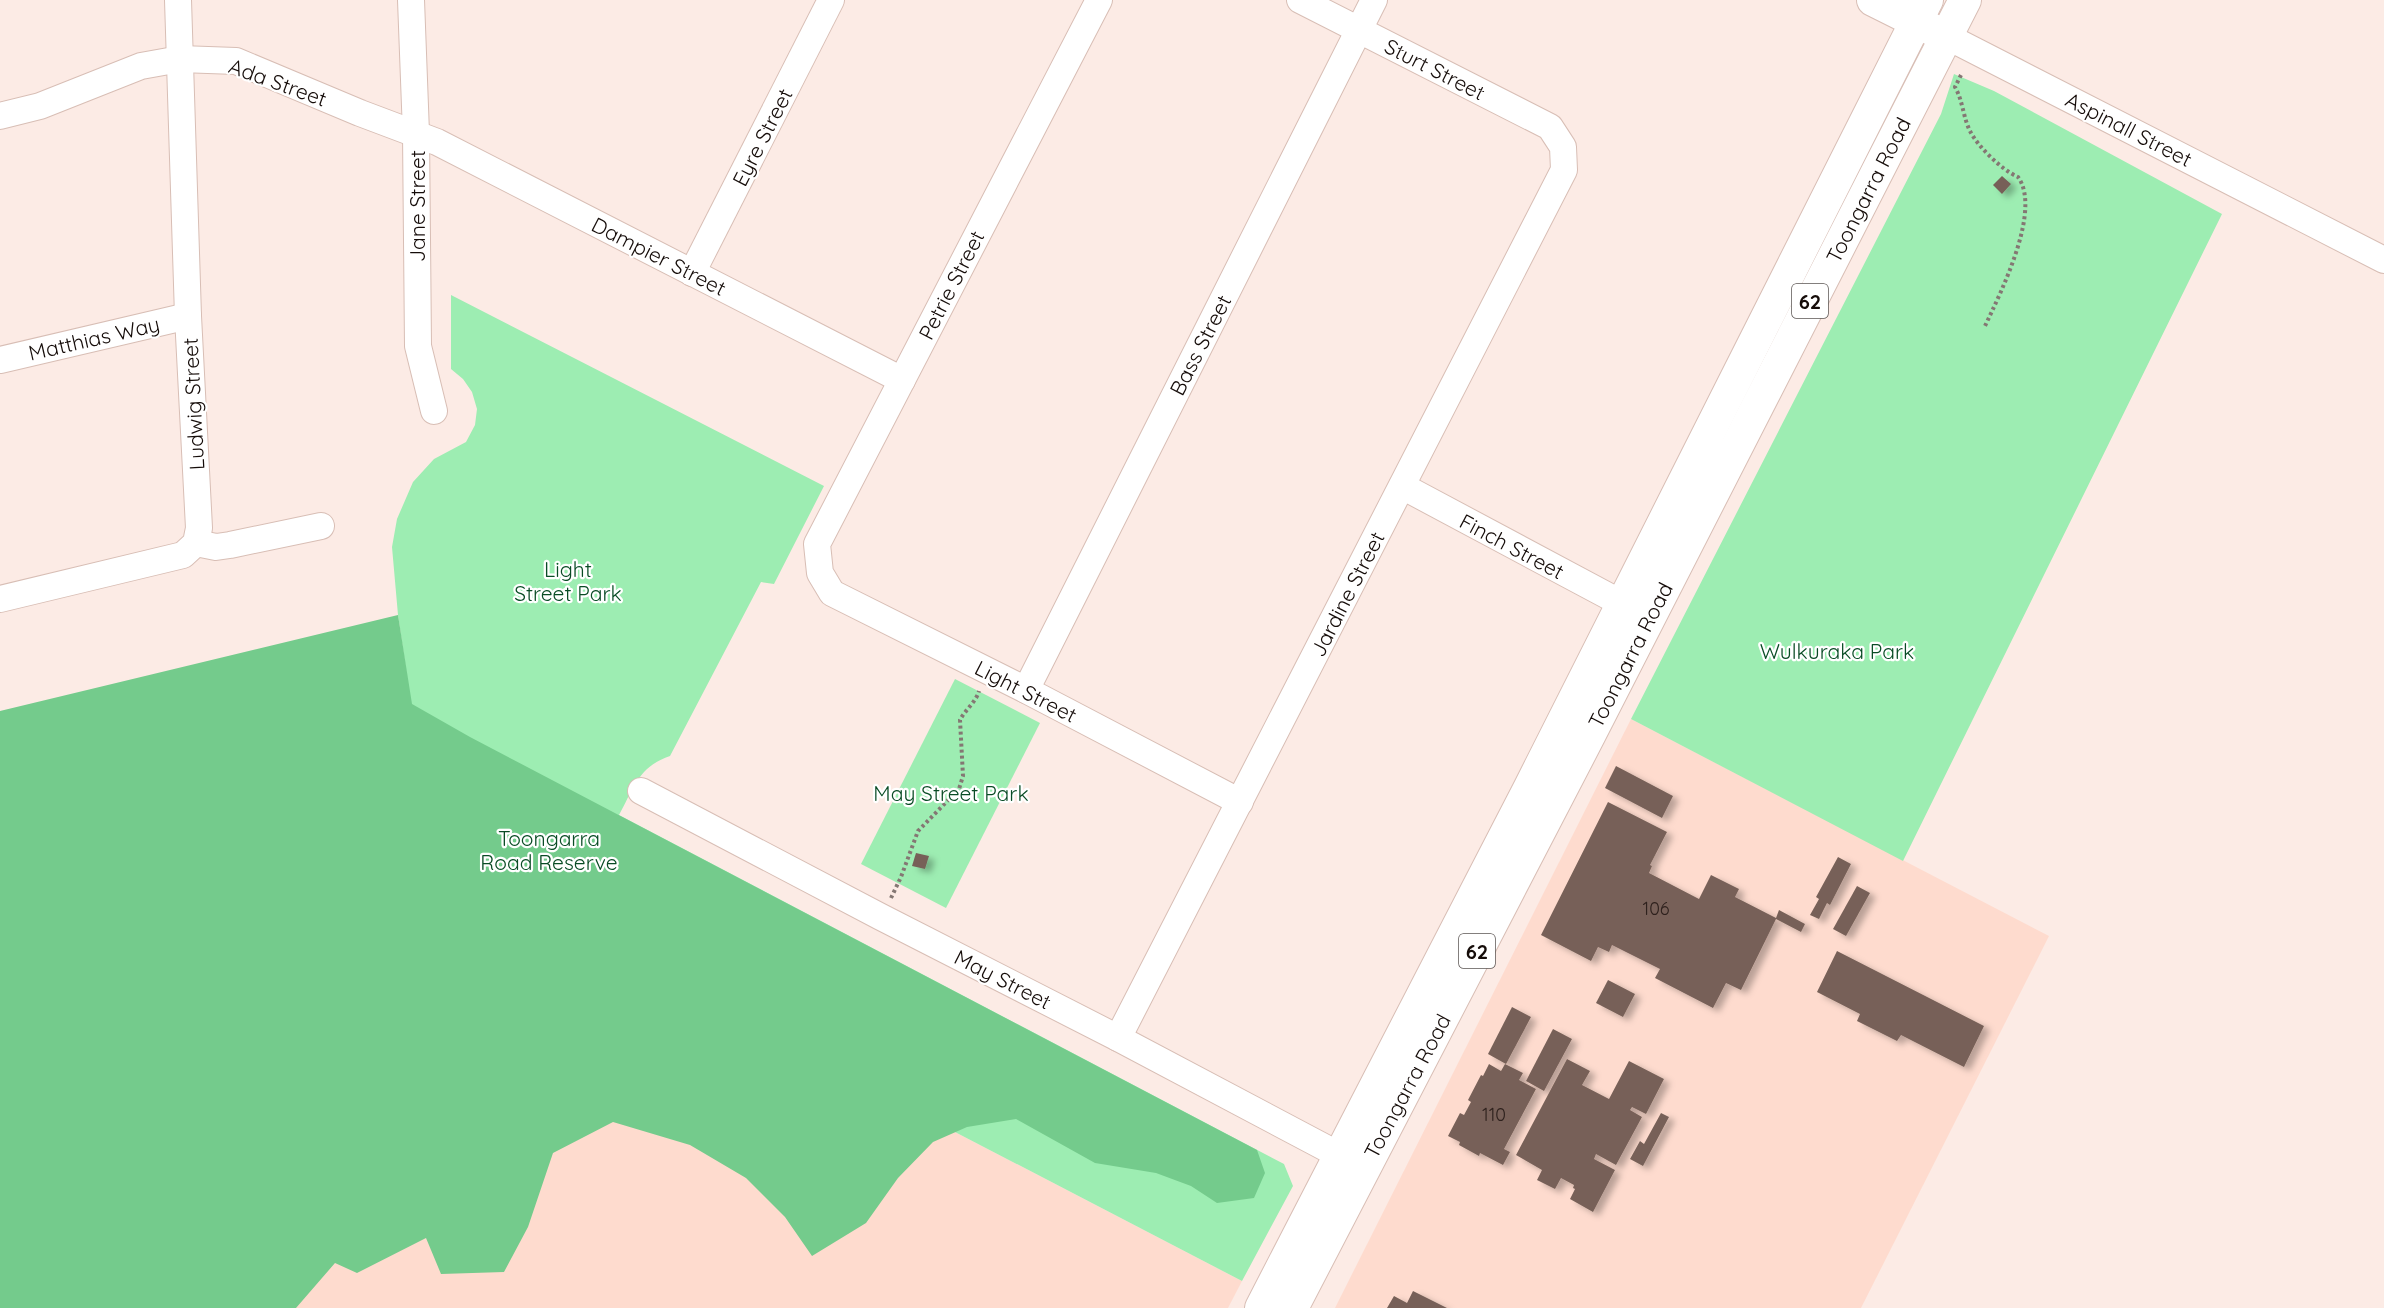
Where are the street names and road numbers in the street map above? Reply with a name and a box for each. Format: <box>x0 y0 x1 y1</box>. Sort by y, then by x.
street label: Sturt Street <box>1380 33 1490 105</box>
street label: Ada Street <box>226 52 330 112</box>
street label: Eyre Street <box>726 84 798 190</box>
street label: Aspinall Street <box>2061 86 2197 172</box>
street label: Toongarra Road <box>1820 113 1916 267</box>
street label: Jane Street <box>404 150 430 262</box>
street label: Dampier Street <box>587 211 731 301</box>
street label: Petrie Street <box>912 226 990 344</box>
road number: 62 <box>1792 284 1828 318</box>
street label: Bass Street <box>1164 290 1236 400</box>
street label: Matthias Way <box>26 310 162 366</box>
street label: Ludwig Street <box>177 337 209 471</box>
street label: Finch Street <box>1455 508 1569 584</box>
street label: Jardine Street <box>1304 527 1390 661</box>
street label: Toongarra Road <box>1582 578 1678 732</box>
street label: Light Street <box>971 654 1081 728</box>
road number: 62 <box>1459 934 1495 968</box>
street label: May Street <box>950 944 1056 1014</box>
street label: Toongarra Road <box>1358 1009 1456 1163</box>

